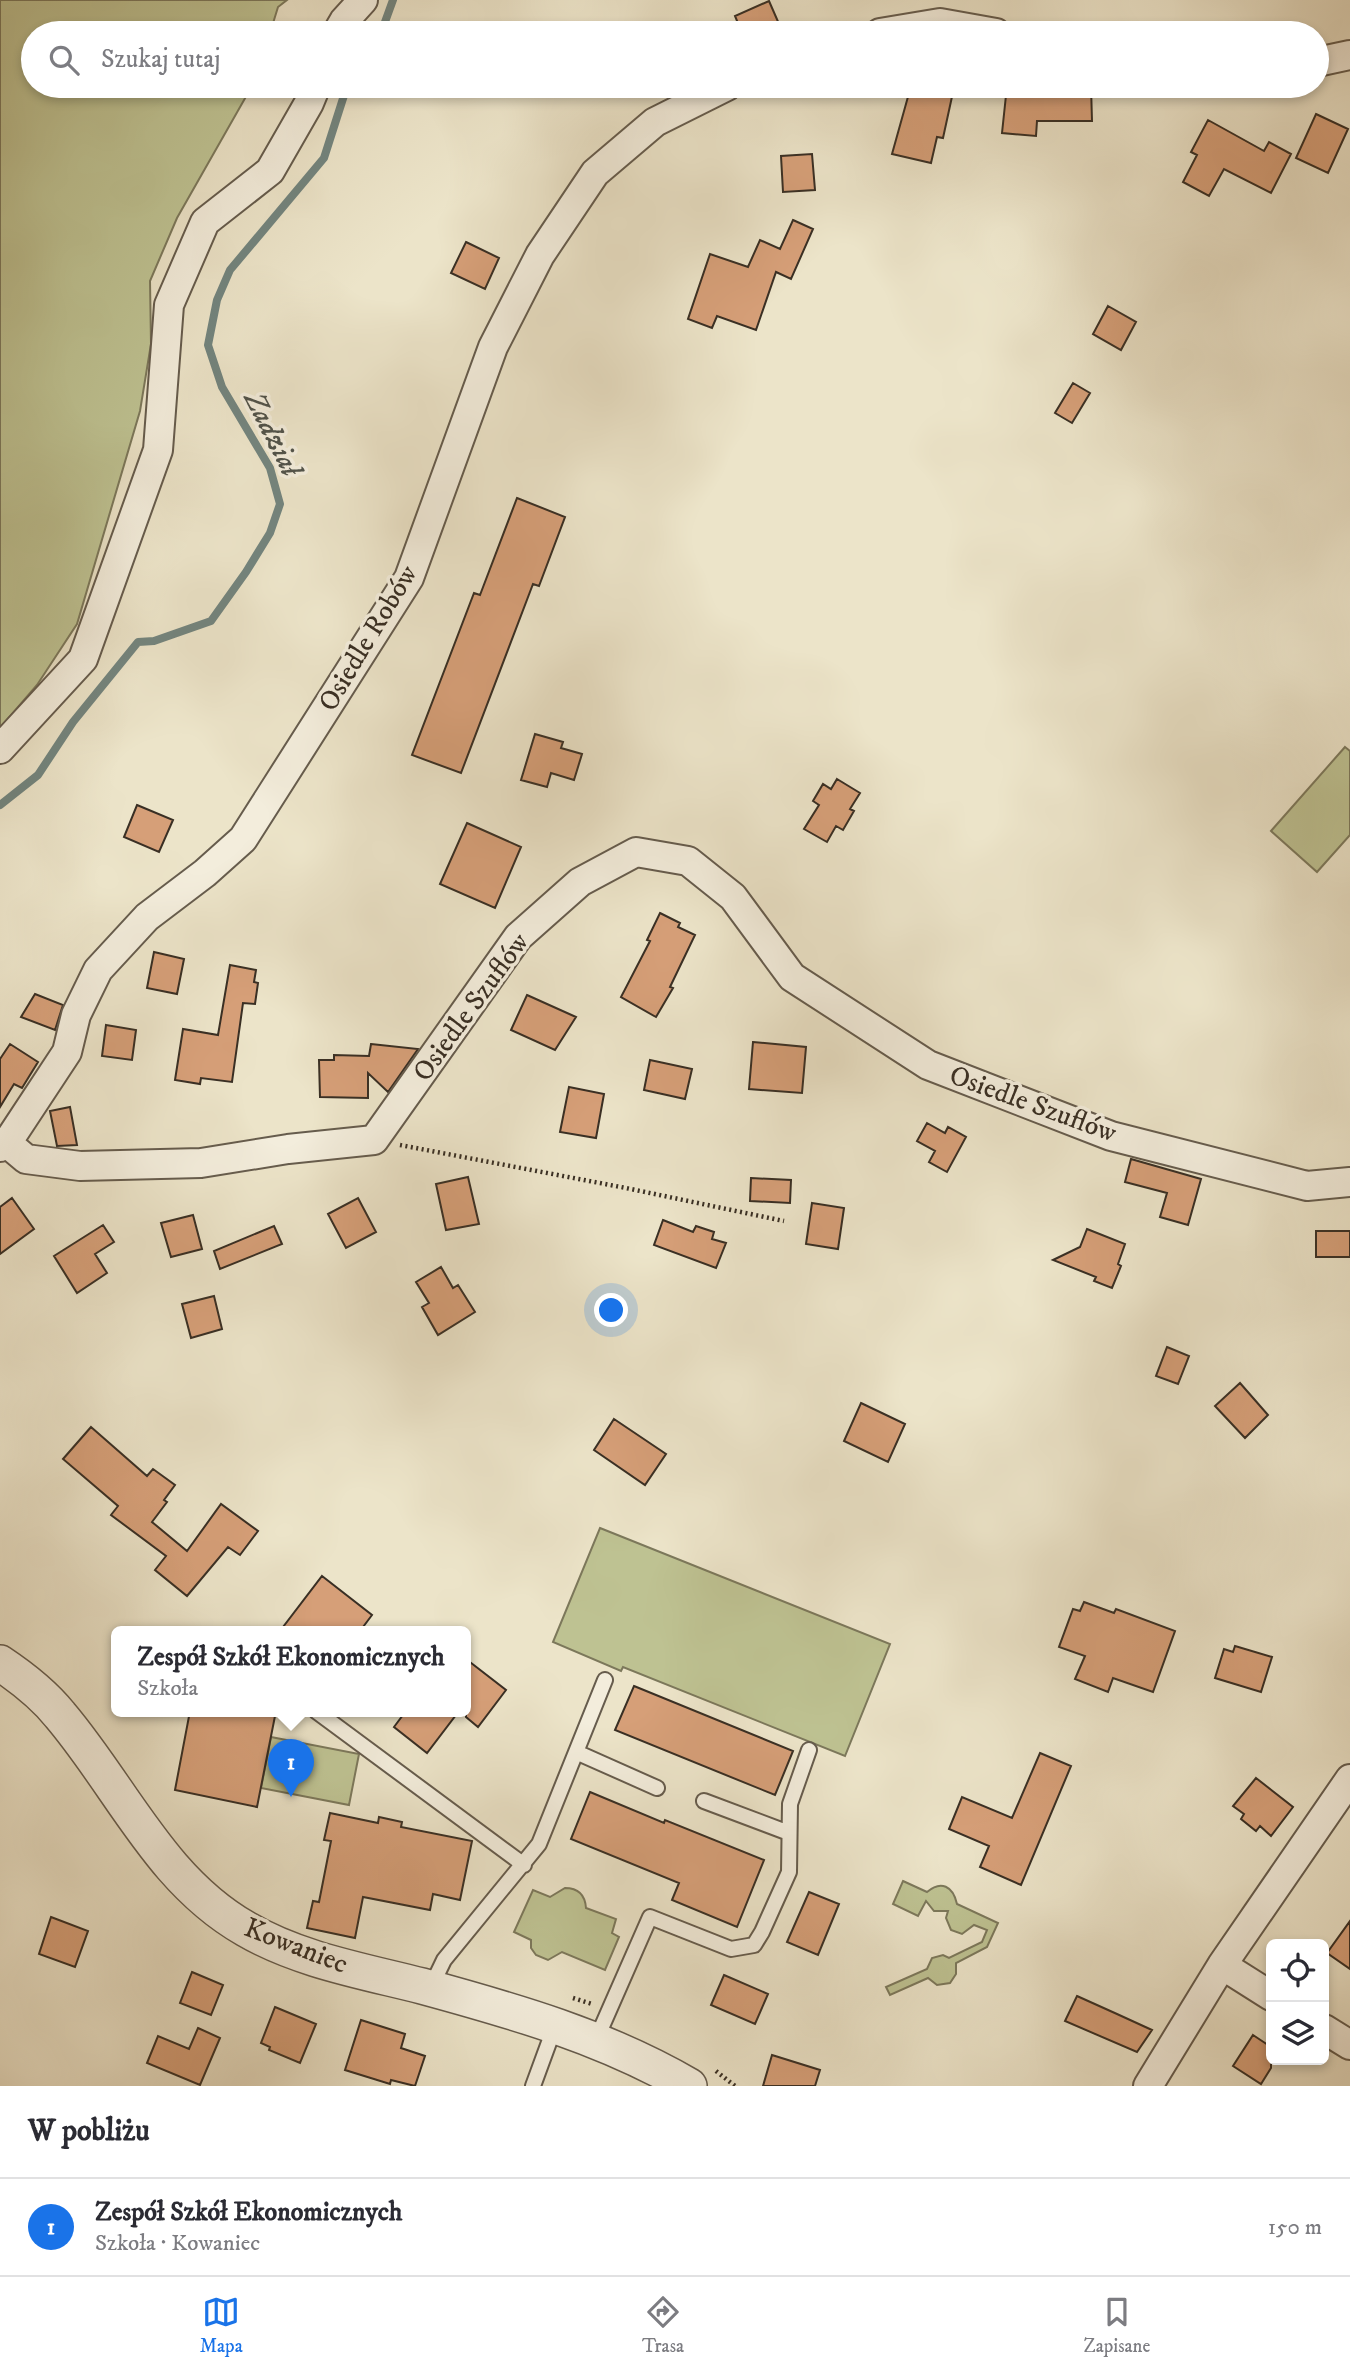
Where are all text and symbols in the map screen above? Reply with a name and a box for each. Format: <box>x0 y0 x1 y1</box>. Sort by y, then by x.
search box <box>21 21 1329 98</box>
icon: search <box>45 41 83 79</box>
text: Szukaj tutaj <box>101 43 221 76</box>
water label: Zadział <box>234 383 310 486</box>
street label: Osiedle Robów <box>311 558 425 718</box>
street label: Osiedle Szuflów <box>405 926 537 1088</box>
street label: Osiedle Szuflów <box>945 1058 1122 1150</box>
your location <box>594 1293 628 1327</box>
popup <box>111 1626 471 1717</box>
text: Zespół Szkół Ekonomicznych <box>137 1641 445 1674</box>
text: Szkoła <box>137 1674 198 1703</box>
pin: 1 <box>268 1739 314 1797</box>
street label: Kowaniec <box>239 1910 353 1982</box>
map controls <box>1266 1939 1329 2065</box>
button: locate <box>1266 1939 1329 2002</box>
button: layers <box>1266 2002 1329 2065</box>
text: W pobliżu <box>28 2113 150 2150</box>
text: Zespół Szkół Ekonomicznych <box>95 2196 402 2229</box>
text: 1 <box>47 2213 55 2242</box>
text: 150 m <box>1268 2213 1322 2242</box>
text: Szkoła · Kowaniec <box>95 2229 260 2258</box>
tab: Mapa <box>200 2293 243 2358</box>
tab: Trasa <box>642 2293 684 2358</box>
tab: Zapisane <box>1083 2293 1150 2358</box>

